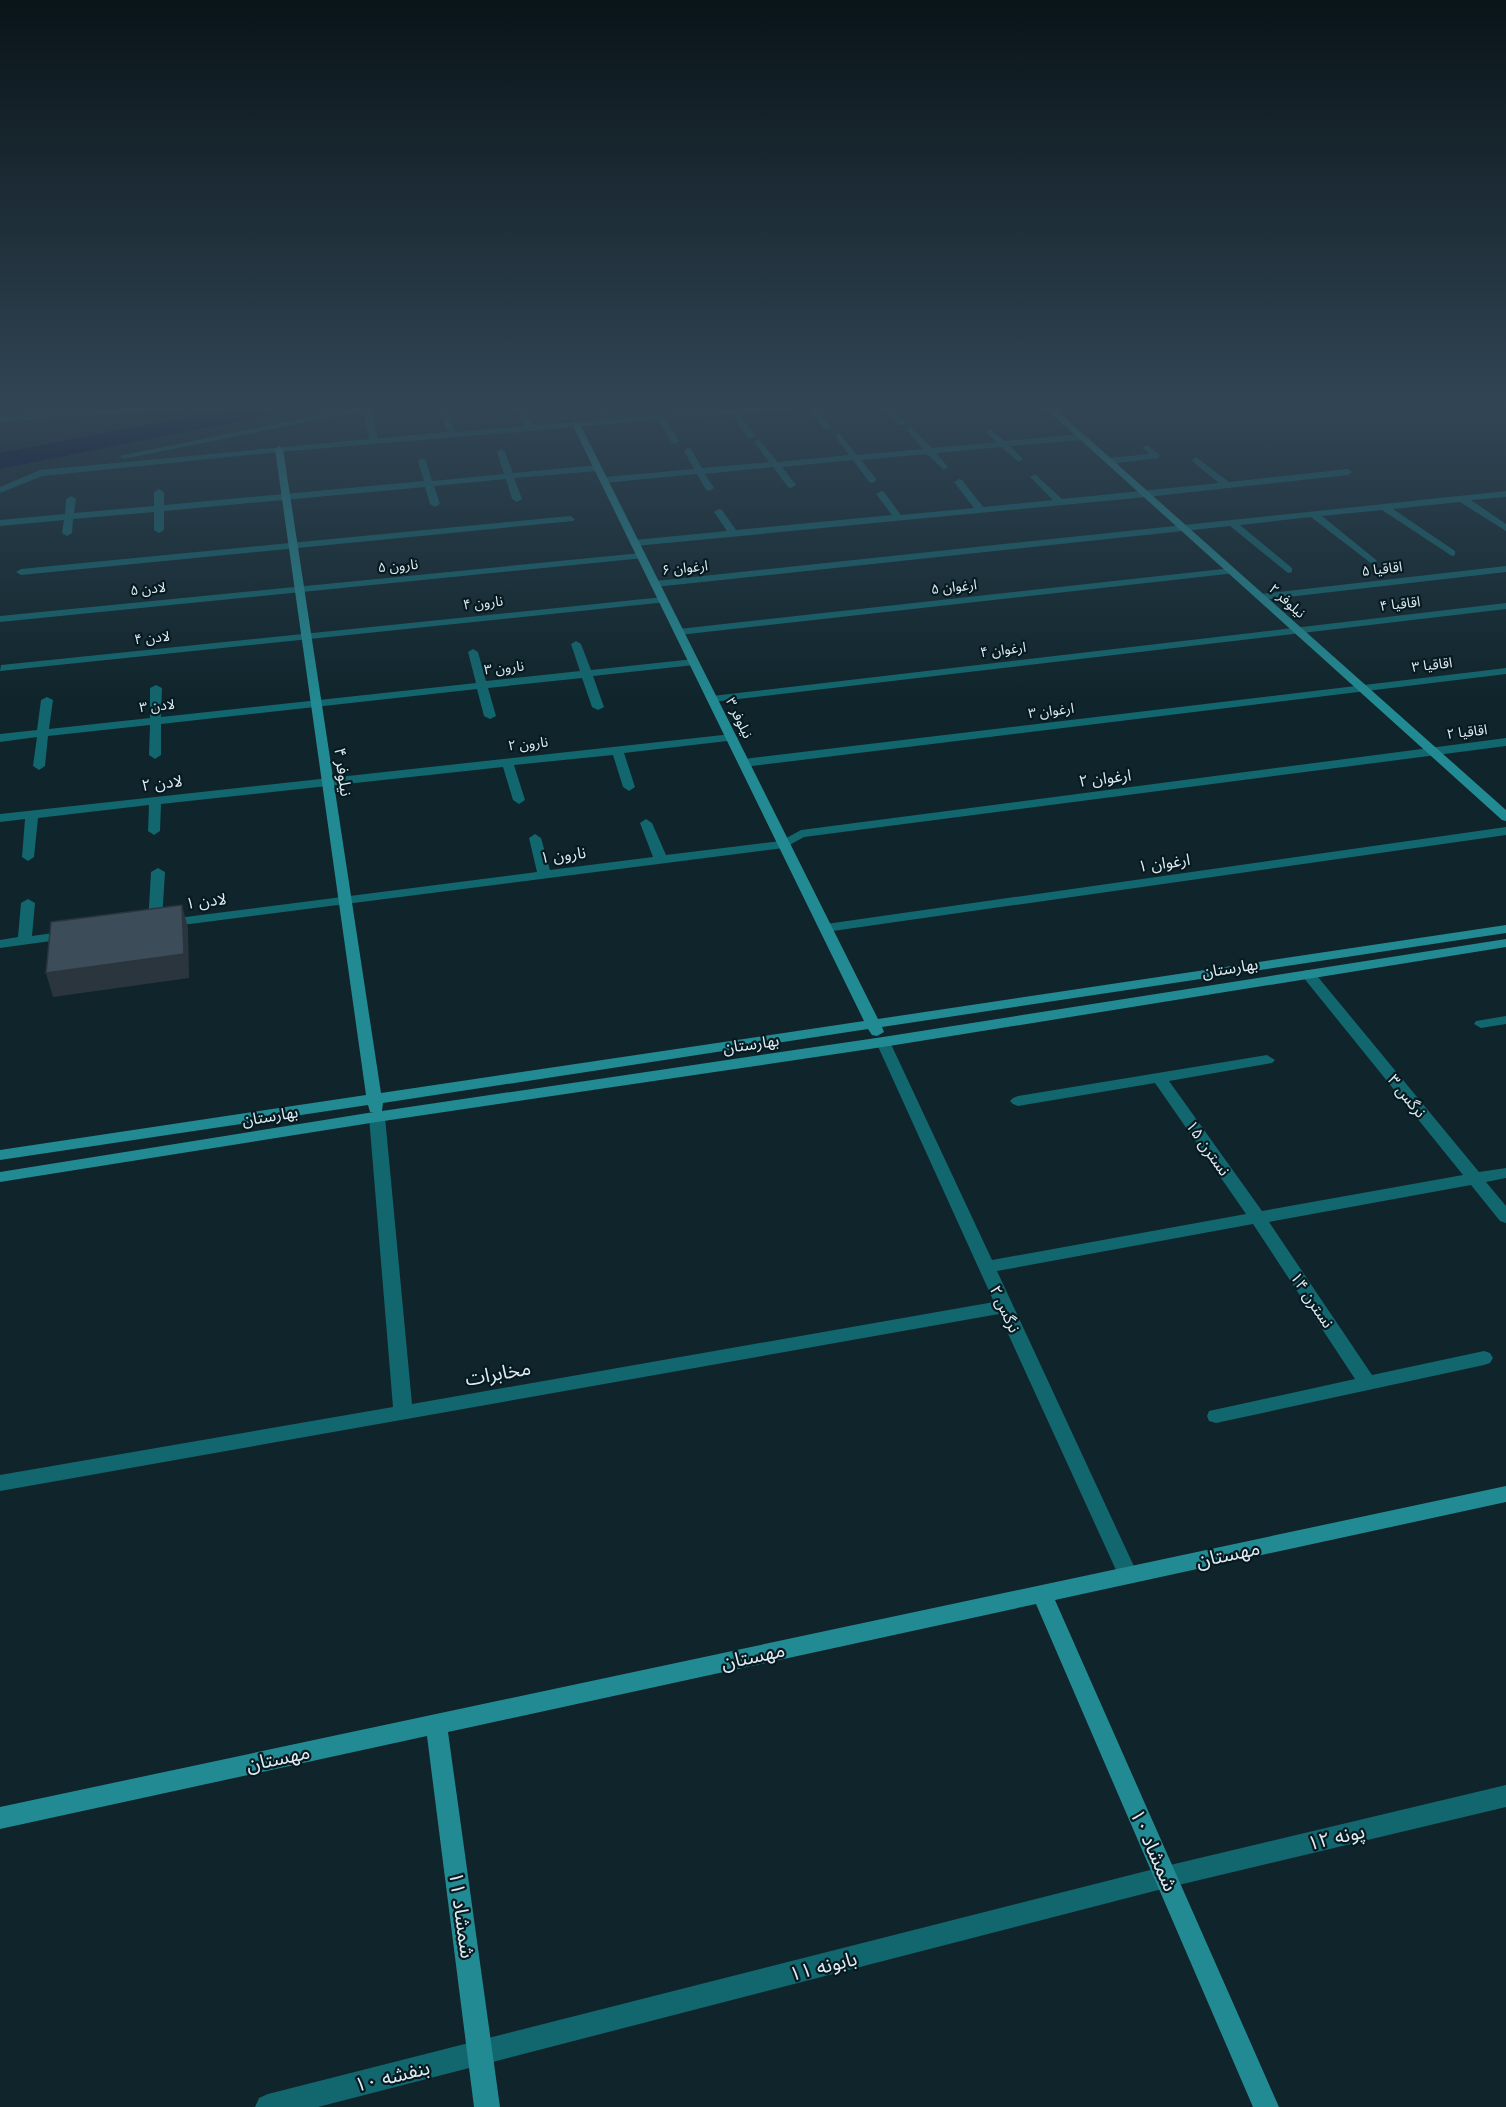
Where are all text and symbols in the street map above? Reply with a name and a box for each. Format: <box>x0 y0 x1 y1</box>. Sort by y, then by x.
street label: نارون ۵ <box>377 556 419 576</box>
street label: ارغوان ۶ <box>661 557 709 579</box>
street label: اقاقیا ۵ <box>1361 558 1403 580</box>
street label: ارغوان ۵ <box>930 576 978 598</box>
street label: لادن ۵ <box>129 579 167 599</box>
street label: نیلوفر ۲ <box>1265 580 1309 622</box>
street label: نارون ۴ <box>462 592 504 614</box>
street label: اقاقیا ۴ <box>1379 593 1421 615</box>
street label: لادن ۴ <box>133 628 171 648</box>
street label: ارغوان ۴ <box>979 639 1027 661</box>
street label: اقاقیا ۳ <box>1411 654 1453 676</box>
street label: نارون ۳ <box>483 657 525 679</box>
street label: نیلوفر ۳ <box>722 695 756 741</box>
street label: لادن ۳ <box>138 696 176 716</box>
street label: ارغوان ۳ <box>1027 700 1075 722</box>
street label: اقاقیا ۲ <box>1446 721 1488 743</box>
street label: نارون ۲ <box>507 733 549 755</box>
street label: نیلوفر ۴ <box>330 746 356 798</box>
street label: ارغوان ۲ <box>1078 765 1132 791</box>
street label: لادن ۲ <box>140 771 184 795</box>
street label: نارون ۱ <box>539 843 587 867</box>
street label: ارغوان ۱ <box>1137 850 1191 876</box>
street label: لادن ۱ <box>184 889 228 913</box>
street label: بهارستان <box>1201 954 1259 982</box>
street label: بهارستان <box>722 1031 780 1057</box>
street label: نرگس ۳ <box>1384 1071 1430 1121</box>
street label: بهارستان <box>241 1102 299 1130</box>
street label: نسترن ۱۵ <box>1182 1117 1234 1179</box>
street label: نسترن ۱۴ <box>1286 1268 1338 1332</box>
street label: نرگس ۲ <box>986 1282 1024 1336</box>
street label: مخابرات <box>463 1355 533 1391</box>
street label: مهستان <box>1194 1536 1262 1572</box>
street label: مهستان <box>719 1638 787 1674</box>
street label: مهستان <box>244 1740 312 1776</box>
street label: شمشاد ۱۰ <box>1125 1805 1183 1895</box>
street label: پونه ۱۲ <box>1305 1819 1367 1856</box>
street label: شمشاد ۱۱ <box>444 1870 480 1960</box>
street label: بابونه ۱۱ <box>787 1946 859 1986</box>
street label: بنفشه ۱۰ <box>352 2055 432 2097</box>

